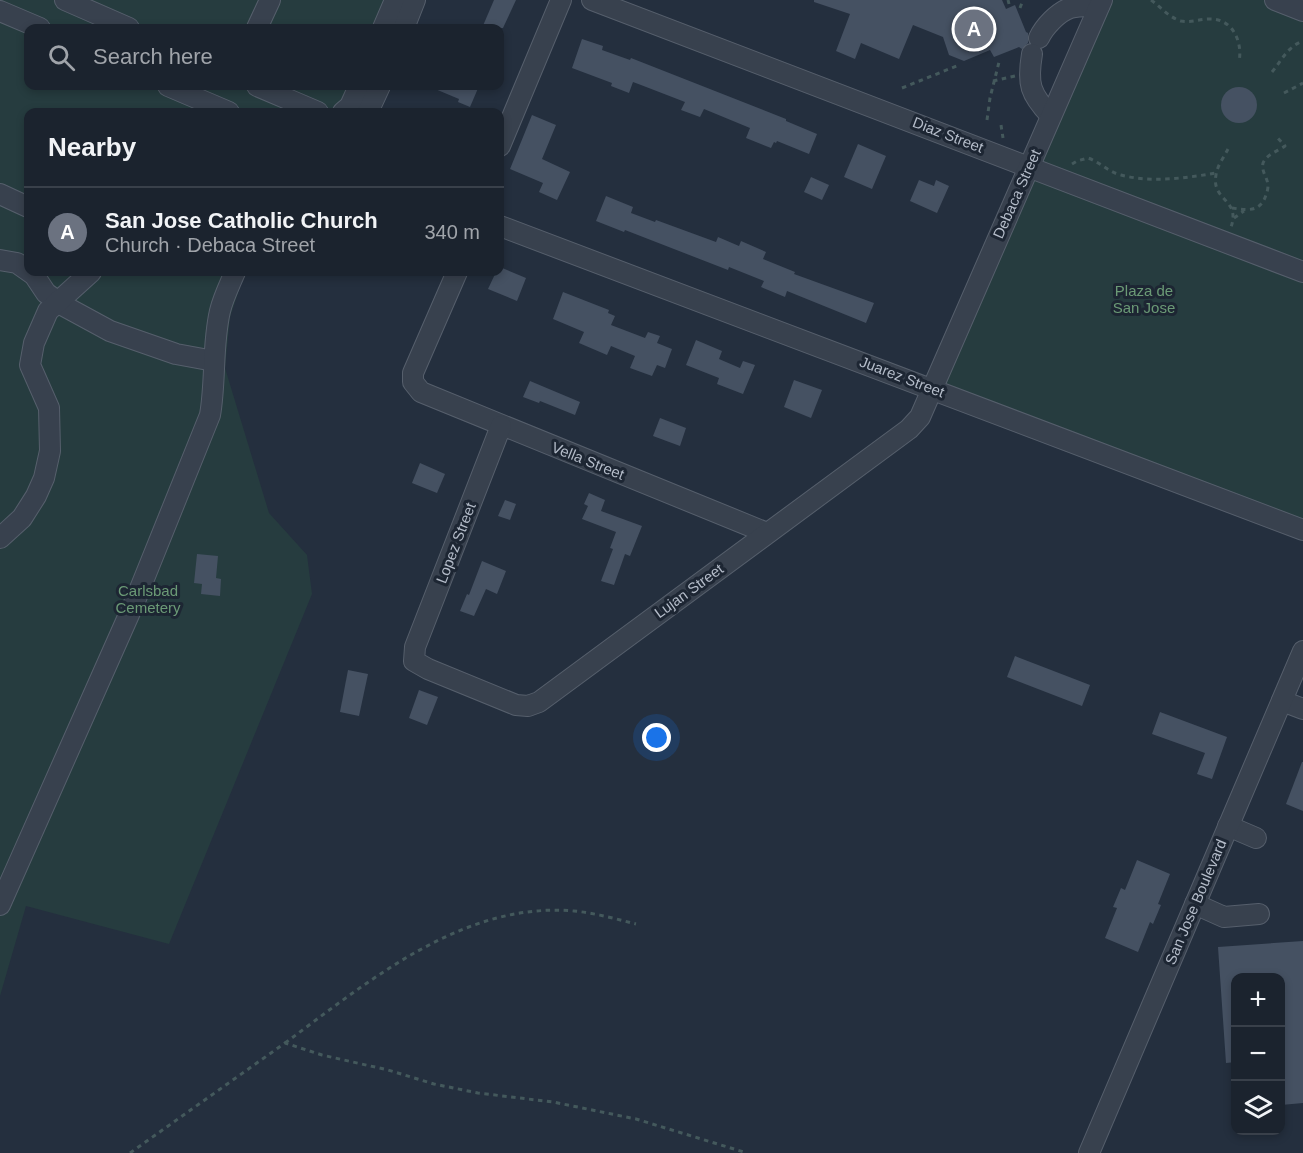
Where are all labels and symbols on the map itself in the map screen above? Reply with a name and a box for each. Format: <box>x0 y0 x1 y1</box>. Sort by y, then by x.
pin: A <box>954 6 994 51</box>
street label: Diaz Street <box>910 113 987 156</box>
street label: Debaca Street <box>989 146 1044 241</box>
park label: Plaza de San Jose <box>1113 282 1175 316</box>
street label: Juarez Street <box>857 353 948 401</box>
street label: Vella Street <box>549 438 628 483</box>
street label: Lopez Street <box>432 499 479 586</box>
street label: Lujan Street <box>651 559 727 621</box>
park label: Carlsbad Cemetery <box>115 582 181 616</box>
your location <box>642 723 671 752</box>
street label: San Jose Boulevard <box>1161 837 1230 967</box>

